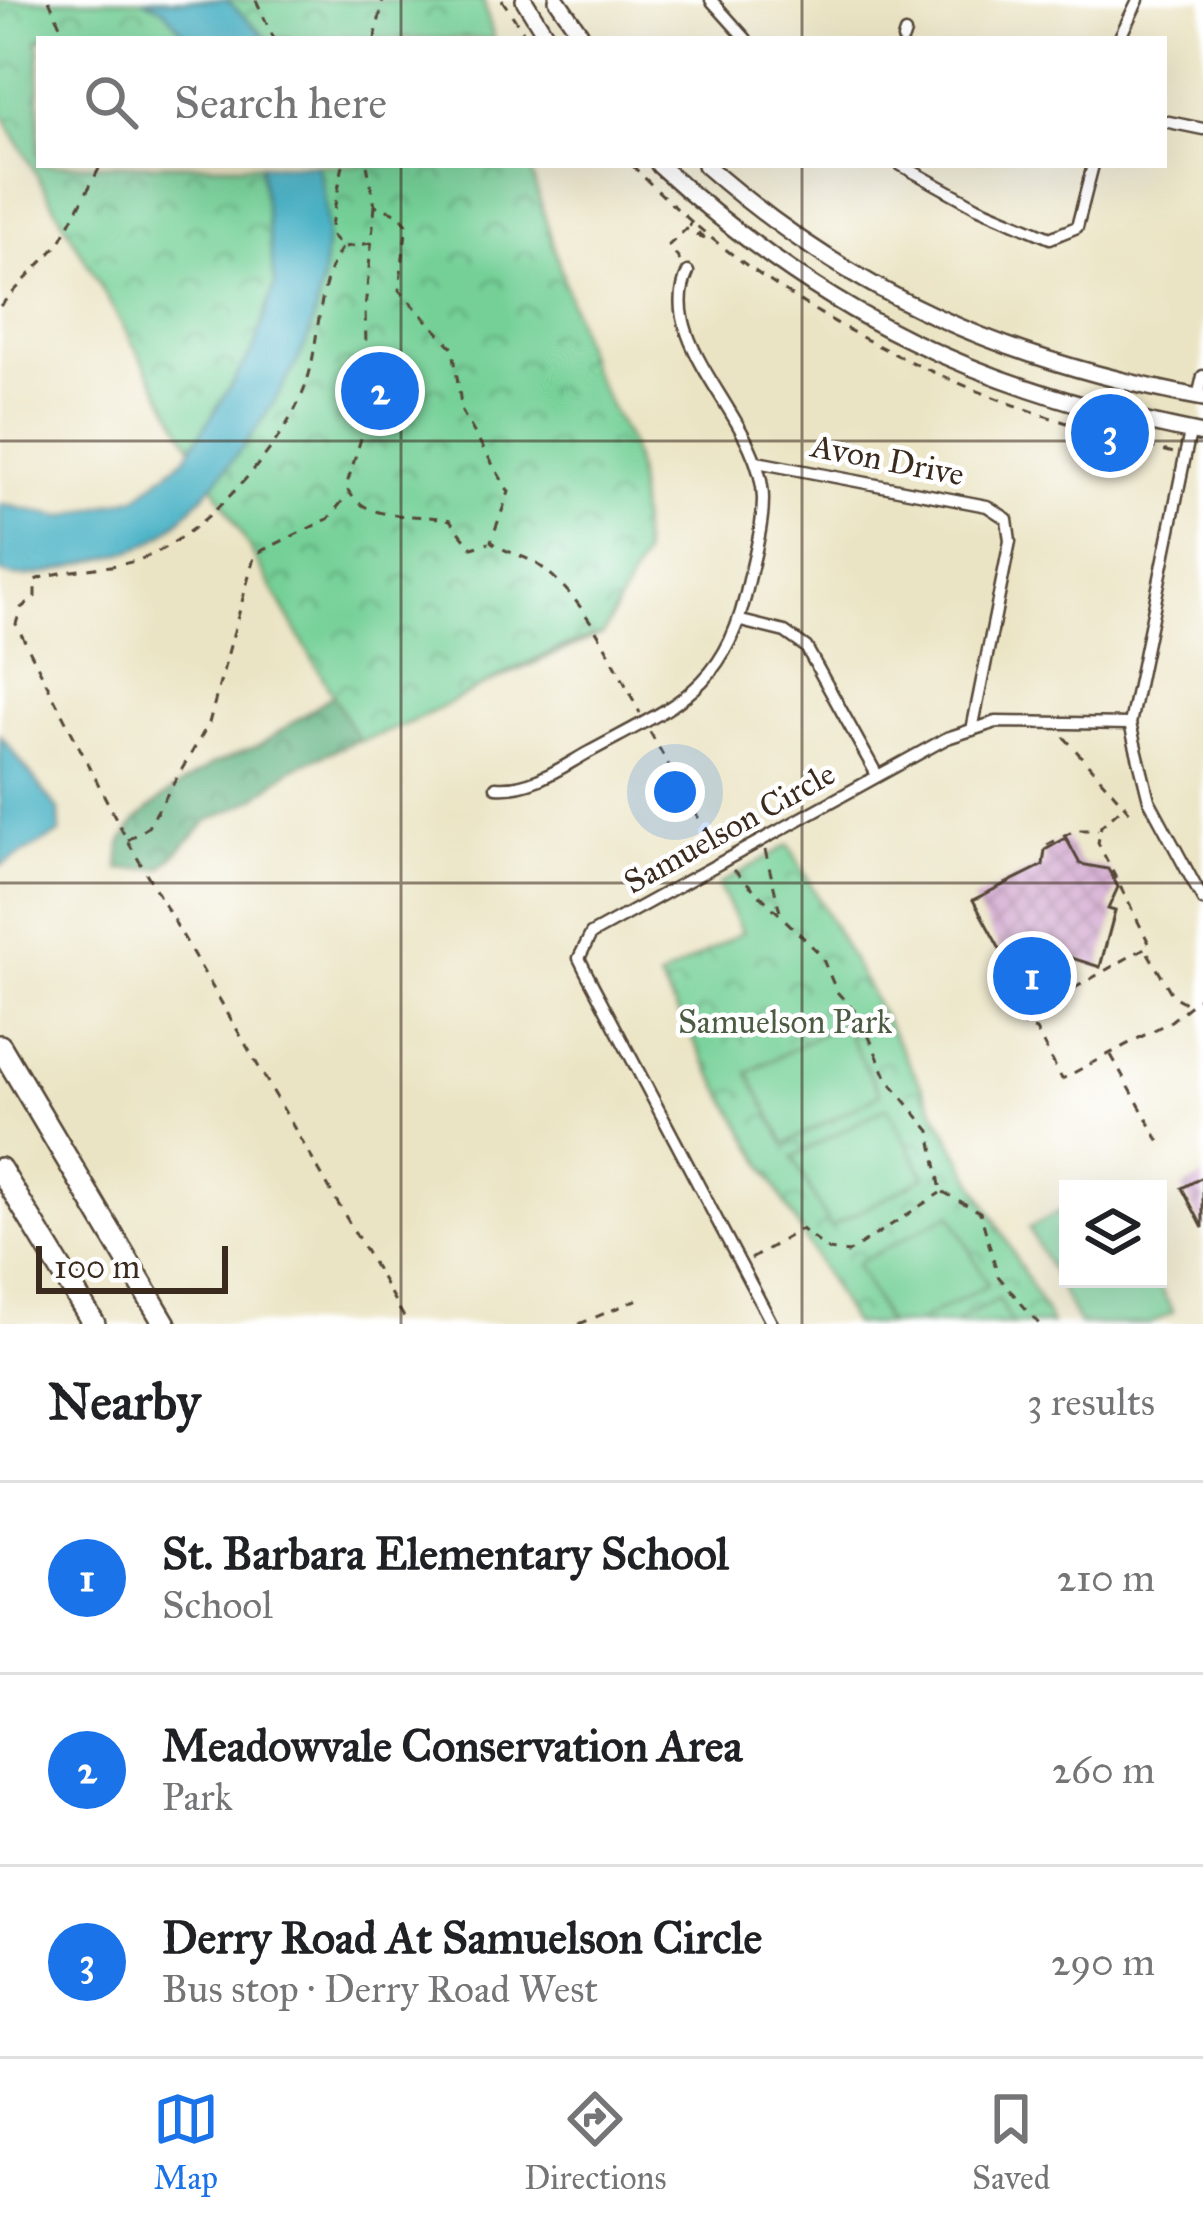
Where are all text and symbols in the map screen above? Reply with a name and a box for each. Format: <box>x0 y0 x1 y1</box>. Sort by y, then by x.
search box <box>36 36 1167 168</box>
icon: search <box>78 69 144 135</box>
text: Search here <box>174 75 387 130</box>
pin: 2 <box>341 346 419 436</box>
pin: 3 <box>1071 388 1149 478</box>
street label: Avon Drive <box>806 425 968 494</box>
street label: Samuelson Circle <box>617 753 842 902</box>
your location <box>645 762 705 822</box>
pin: 1 <box>993 931 1071 1021</box>
park label: Samuelson Park <box>678 1002 893 1042</box>
map controls <box>1059 1180 1167 1288</box>
button: layers <box>1059 1180 1167 1288</box>
scale bar <box>36 1240 228 1293</box>
text: 100 m <box>54 1247 140 1287</box>
text: Nearby <box>48 1371 200 1433</box>
text: 3 results <box>1027 1378 1155 1426</box>
text: St. Barbara Elementary School <box>162 1526 729 1581</box>
text: 1 <box>79 1554 95 1602</box>
text: 210 m <box>1057 1554 1155 1602</box>
text: School <box>162 1581 273 1629</box>
text: Meadowvale Conservation Area <box>162 1718 742 1773</box>
text: 2 <box>77 1746 97 1794</box>
text: 260 m <box>1052 1746 1155 1794</box>
text: Park <box>162 1773 233 1821</box>
text: Derry Road At Samuelson Circle <box>162 1910 762 1965</box>
text: 3 <box>79 1938 95 1986</box>
text: 290 m <box>1051 1938 1155 1986</box>
text: Bus stop · Derry Road West <box>162 1965 598 2013</box>
tab: Map <box>153 2086 219 2198</box>
tab: Directions <box>524 2086 666 2198</box>
tab: Saved <box>972 2086 1050 2198</box>

